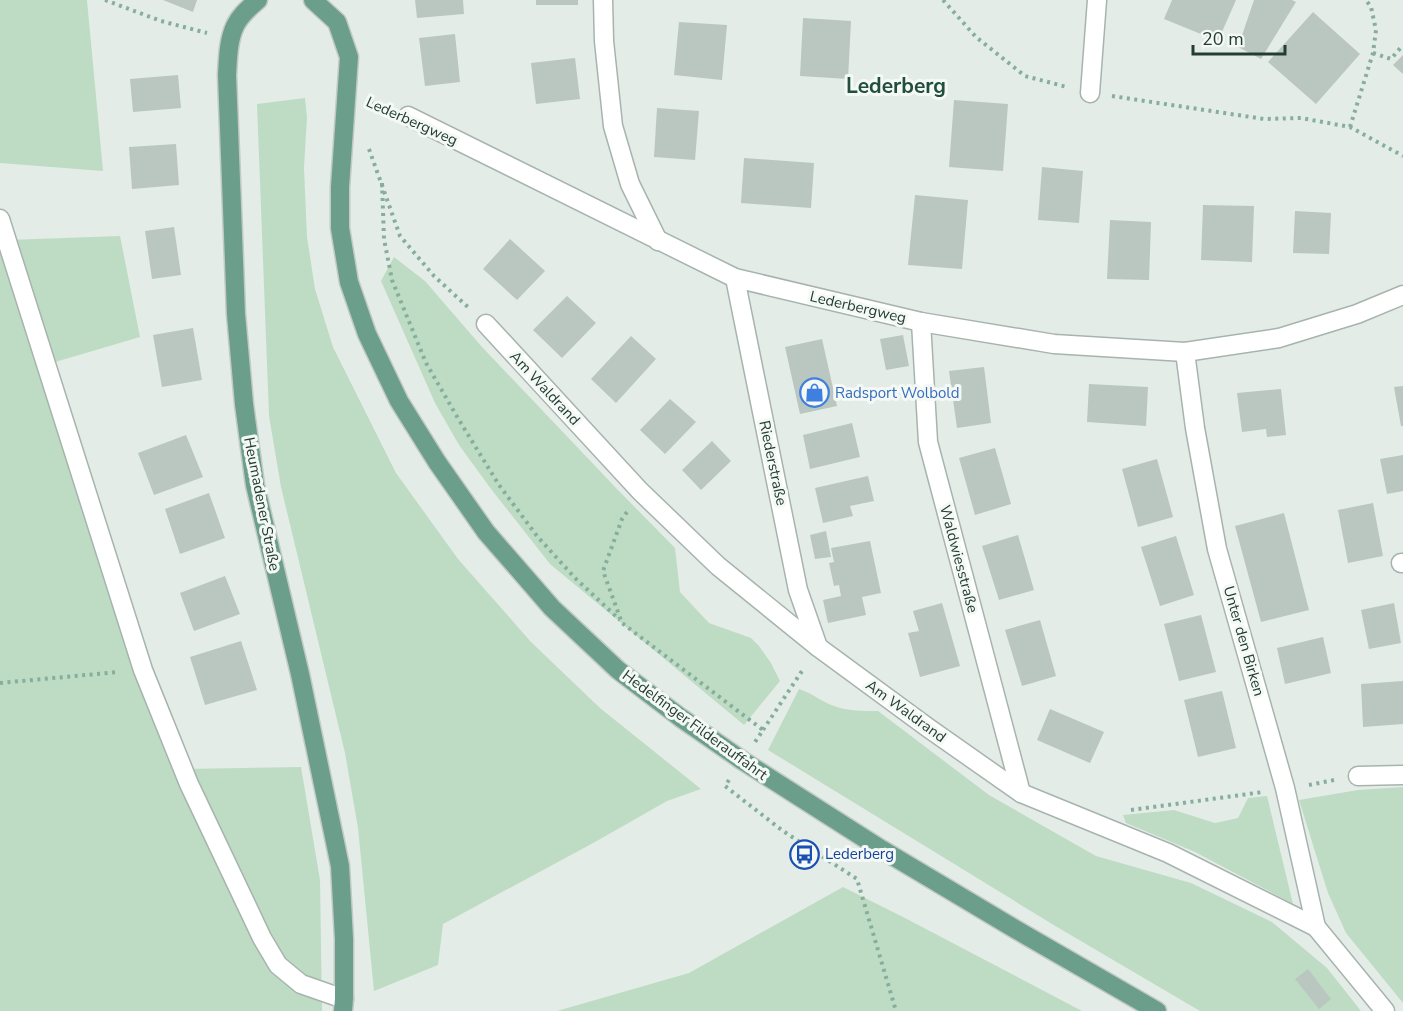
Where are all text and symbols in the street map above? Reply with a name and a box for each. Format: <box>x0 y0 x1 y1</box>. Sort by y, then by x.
scale bar <box>1193 18 1284 56</box>
text: 20 m <box>1202 27 1244 51</box>
district label: Lederberg <box>846 72 946 100</box>
street label: Lederbergweg <box>363 92 461 150</box>
street label: Lederbergweg <box>808 286 908 328</box>
street label: Am Waldrand <box>505 346 585 430</box>
shop icon: Radsport Wolbold <box>798 377 830 409</box>
place label: Radsport Wolbold <box>835 383 959 403</box>
street label: Riederstraße <box>754 419 792 507</box>
street label: Heumadener Straße <box>239 435 285 573</box>
street label: Waldwiesstraße <box>935 503 983 615</box>
street label: Unter den Birken <box>1219 584 1269 698</box>
street label: Hedelfinger Filderauffahrt <box>618 665 772 785</box>
street label: Am Waldrand <box>862 675 950 747</box>
bus stop icon: Lederberg <box>788 838 820 870</box>
place label: Lederberg <box>825 844 894 864</box>

